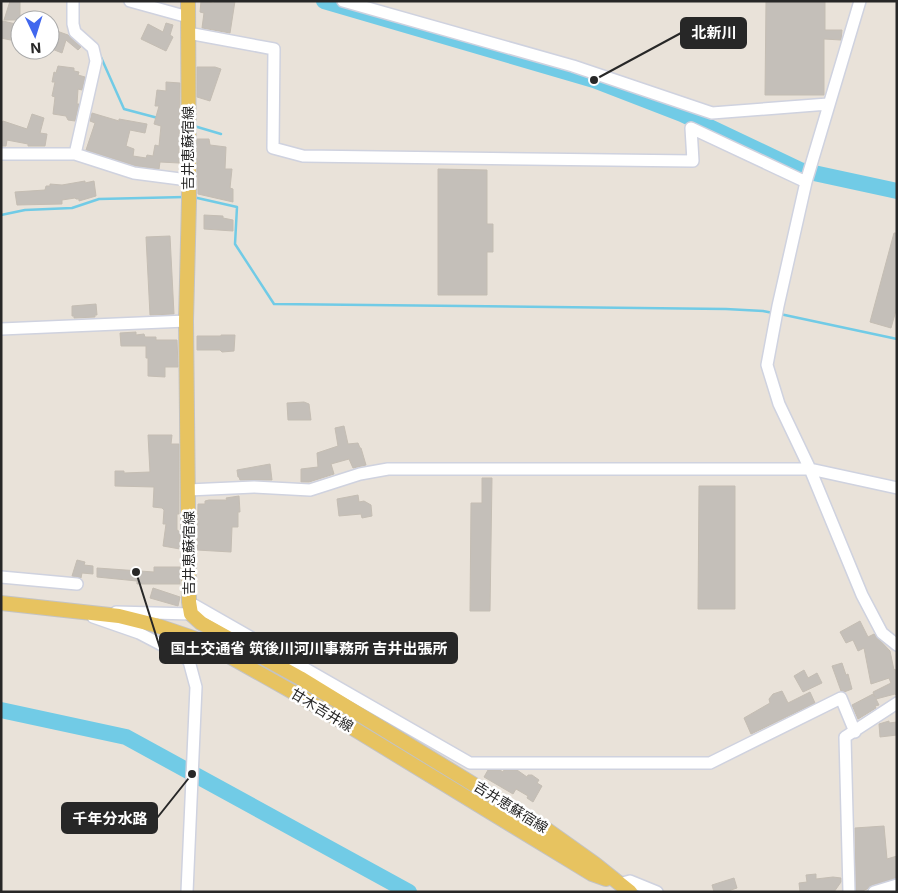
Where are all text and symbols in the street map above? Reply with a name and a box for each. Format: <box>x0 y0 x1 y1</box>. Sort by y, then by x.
north arrow <box>10 10 60 60</box>
callout: 北新川 <box>681 18 746 48</box>
text: 北新川 <box>691 23 737 42</box>
text: N <box>30 40 42 57</box>
street label: 吉井恵蘇宿線 <box>179 106 196 190</box>
street label: 吉井恵蘇宿線 <box>180 511 197 595</box>
callout: 国土交通省 筑後川河川事務所 吉井出張所 <box>160 633 457 663</box>
text: 国土交通省 筑後川河川事務所 吉井出張所 <box>170 639 448 658</box>
street label: 甘木吉井線 <box>288 684 357 735</box>
street label: 吉井恵蘇宿線 <box>471 777 551 836</box>
callout: 千年分水路 <box>62 803 157 833</box>
text: 千年分水路 <box>72 809 148 828</box>

